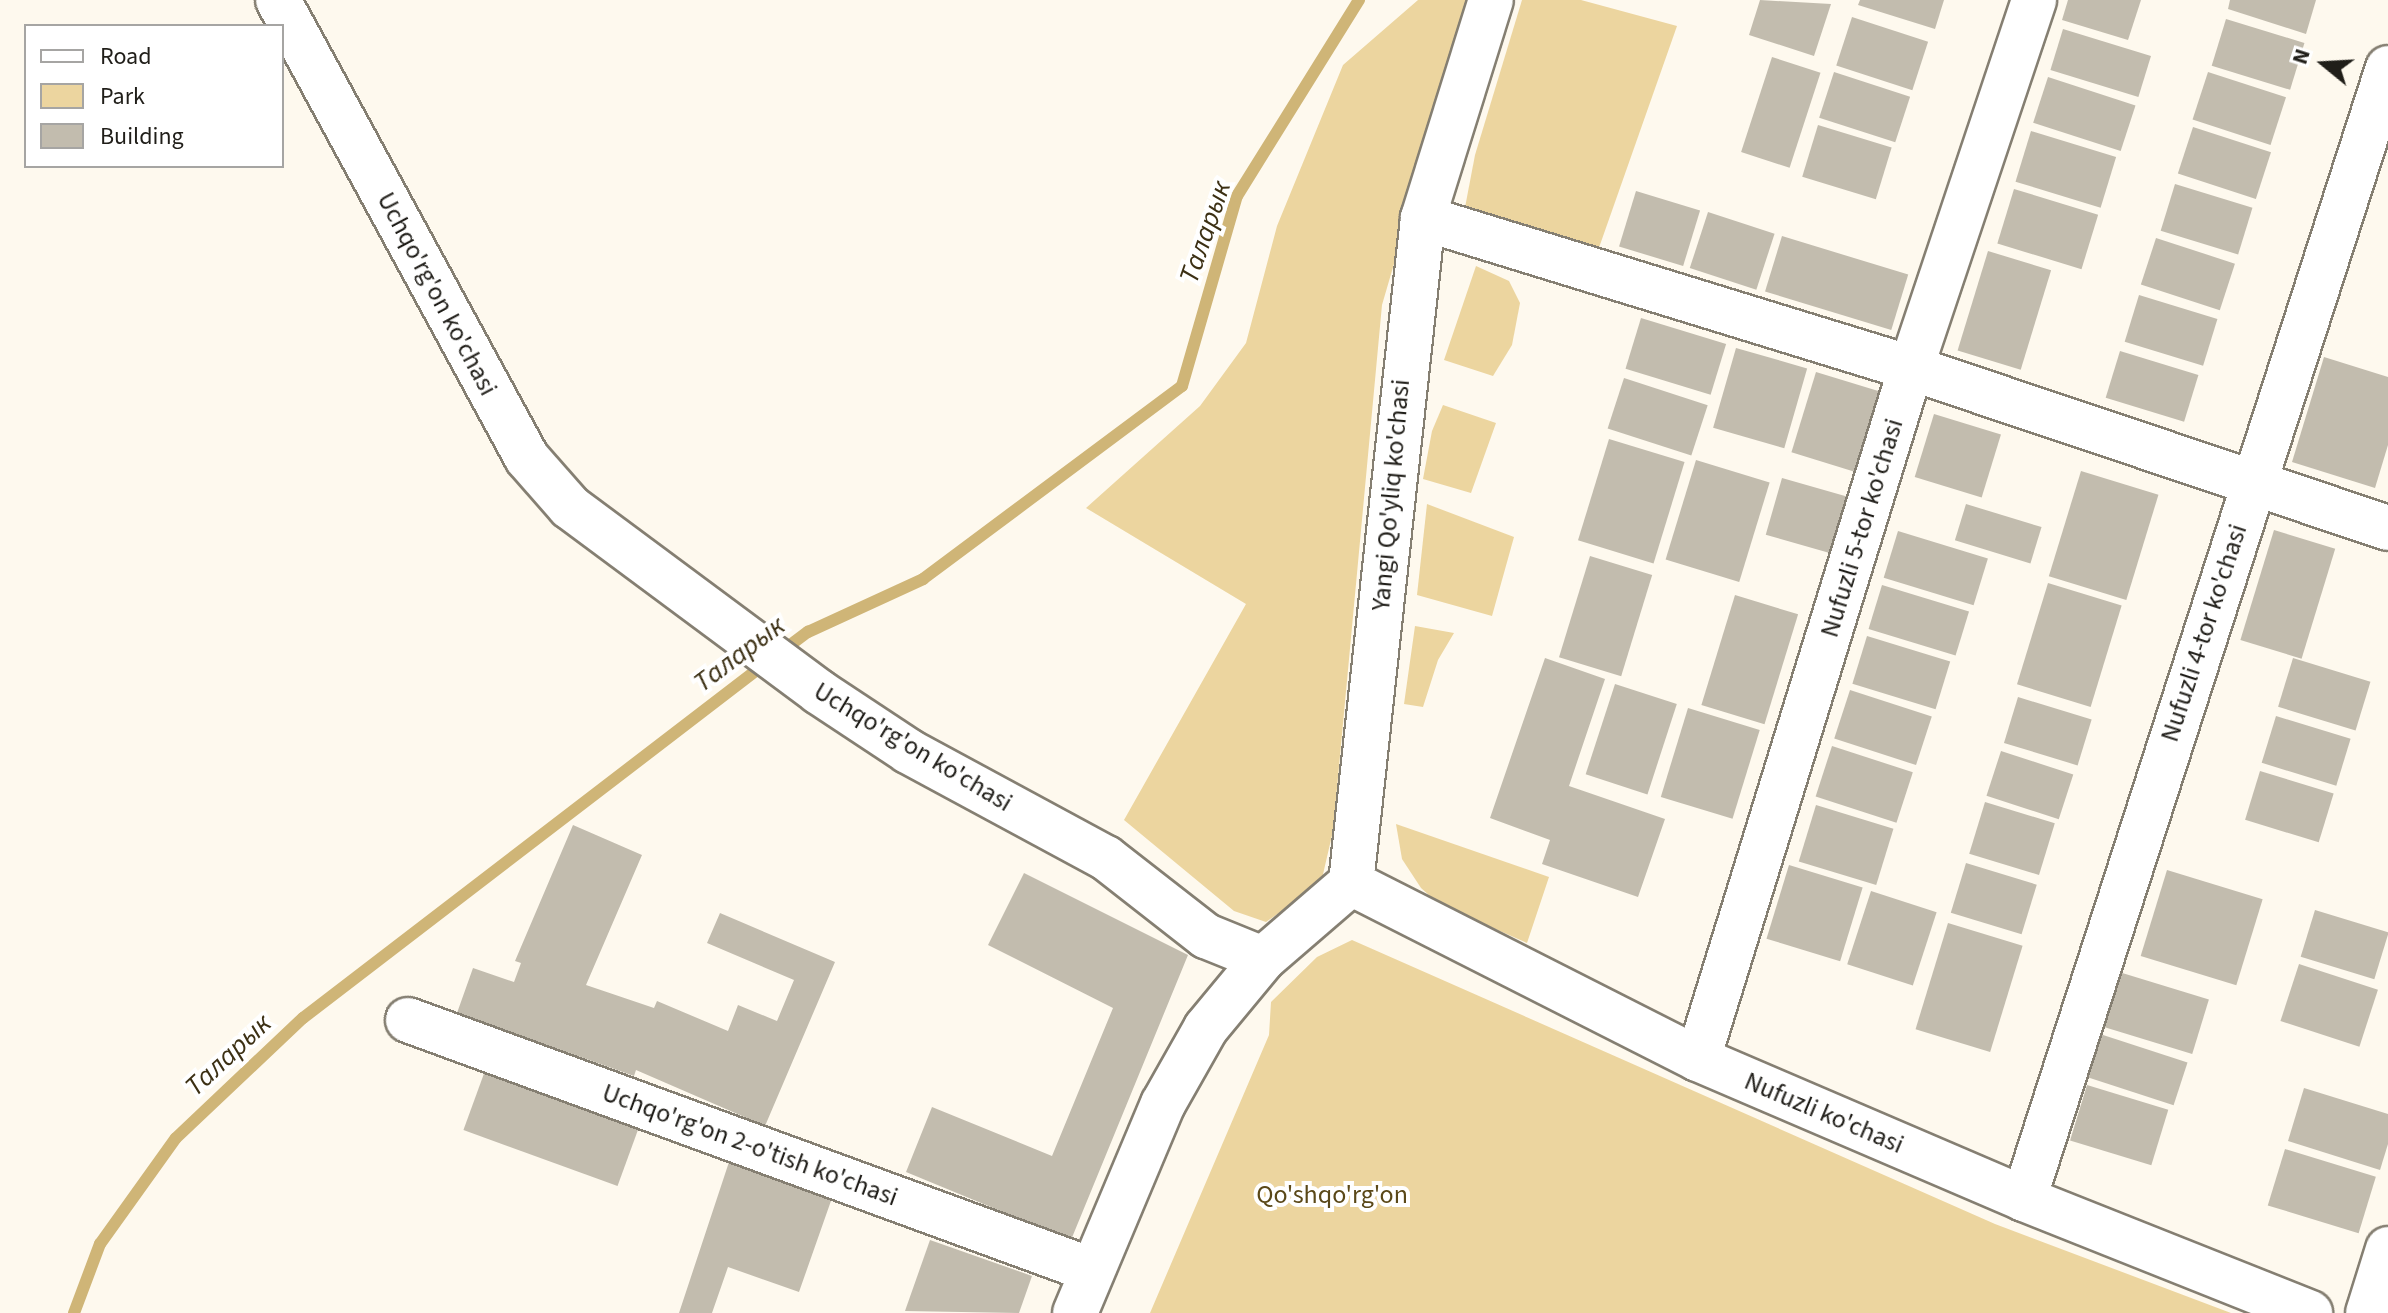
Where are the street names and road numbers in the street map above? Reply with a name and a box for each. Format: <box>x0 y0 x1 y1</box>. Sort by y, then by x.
street label: Uchqo'rg'on ko'chasi <box>370 187 504 401</box>
street label: Yangi Qo'yliq ko'chasi <box>1365 378 1417 612</box>
street label: Nufuzli 5-tor ko'chasi <box>1814 415 1910 641</box>
street label: Nufuzli 4-tor ko'chasi <box>2154 520 2254 746</box>
street label: Uchqo'rg'on ko'chasi <box>808 675 1018 819</box>
street label: Nufuzli ko'chasi <box>1740 1065 1908 1161</box>
street label: Uchqo'rg'on 2-o'tish ko'chasi <box>598 1077 902 1213</box>

